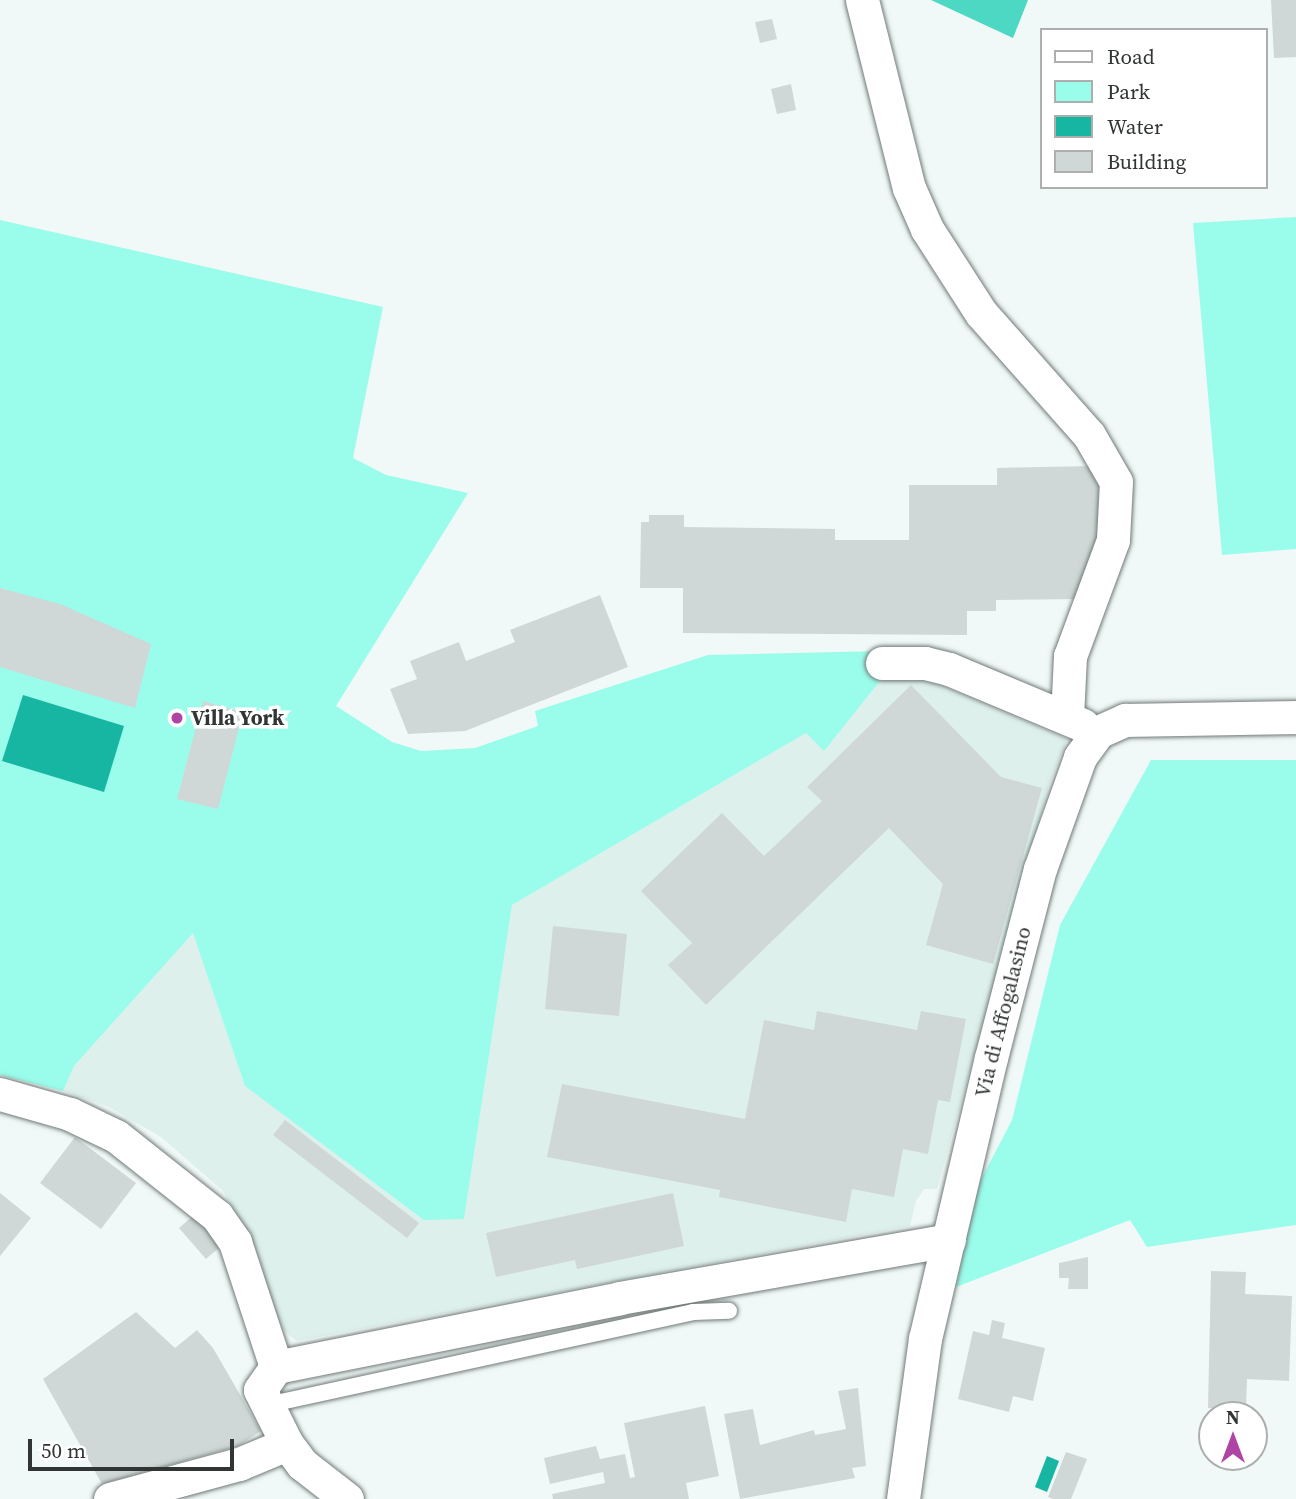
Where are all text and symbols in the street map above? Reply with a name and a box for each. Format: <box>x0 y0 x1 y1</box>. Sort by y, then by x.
legend <box>1040 28 1268 189</box>
text: Road <box>1107 42 1155 71</box>
text: Park <box>1107 77 1150 106</box>
text: Water <box>1107 112 1163 141</box>
text: Building <box>1107 147 1186 176</box>
place label: Villa York <box>191 705 285 731</box>
marker: Villa York <box>169 710 185 726</box>
street label: Via di Affogalasino <box>970 924 1036 1100</box>
north arrow <box>1198 1401 1268 1471</box>
text: N <box>1226 1404 1240 1430</box>
scale bar <box>32 1426 238 1470</box>
text: 50 m <box>41 1436 86 1465</box>

